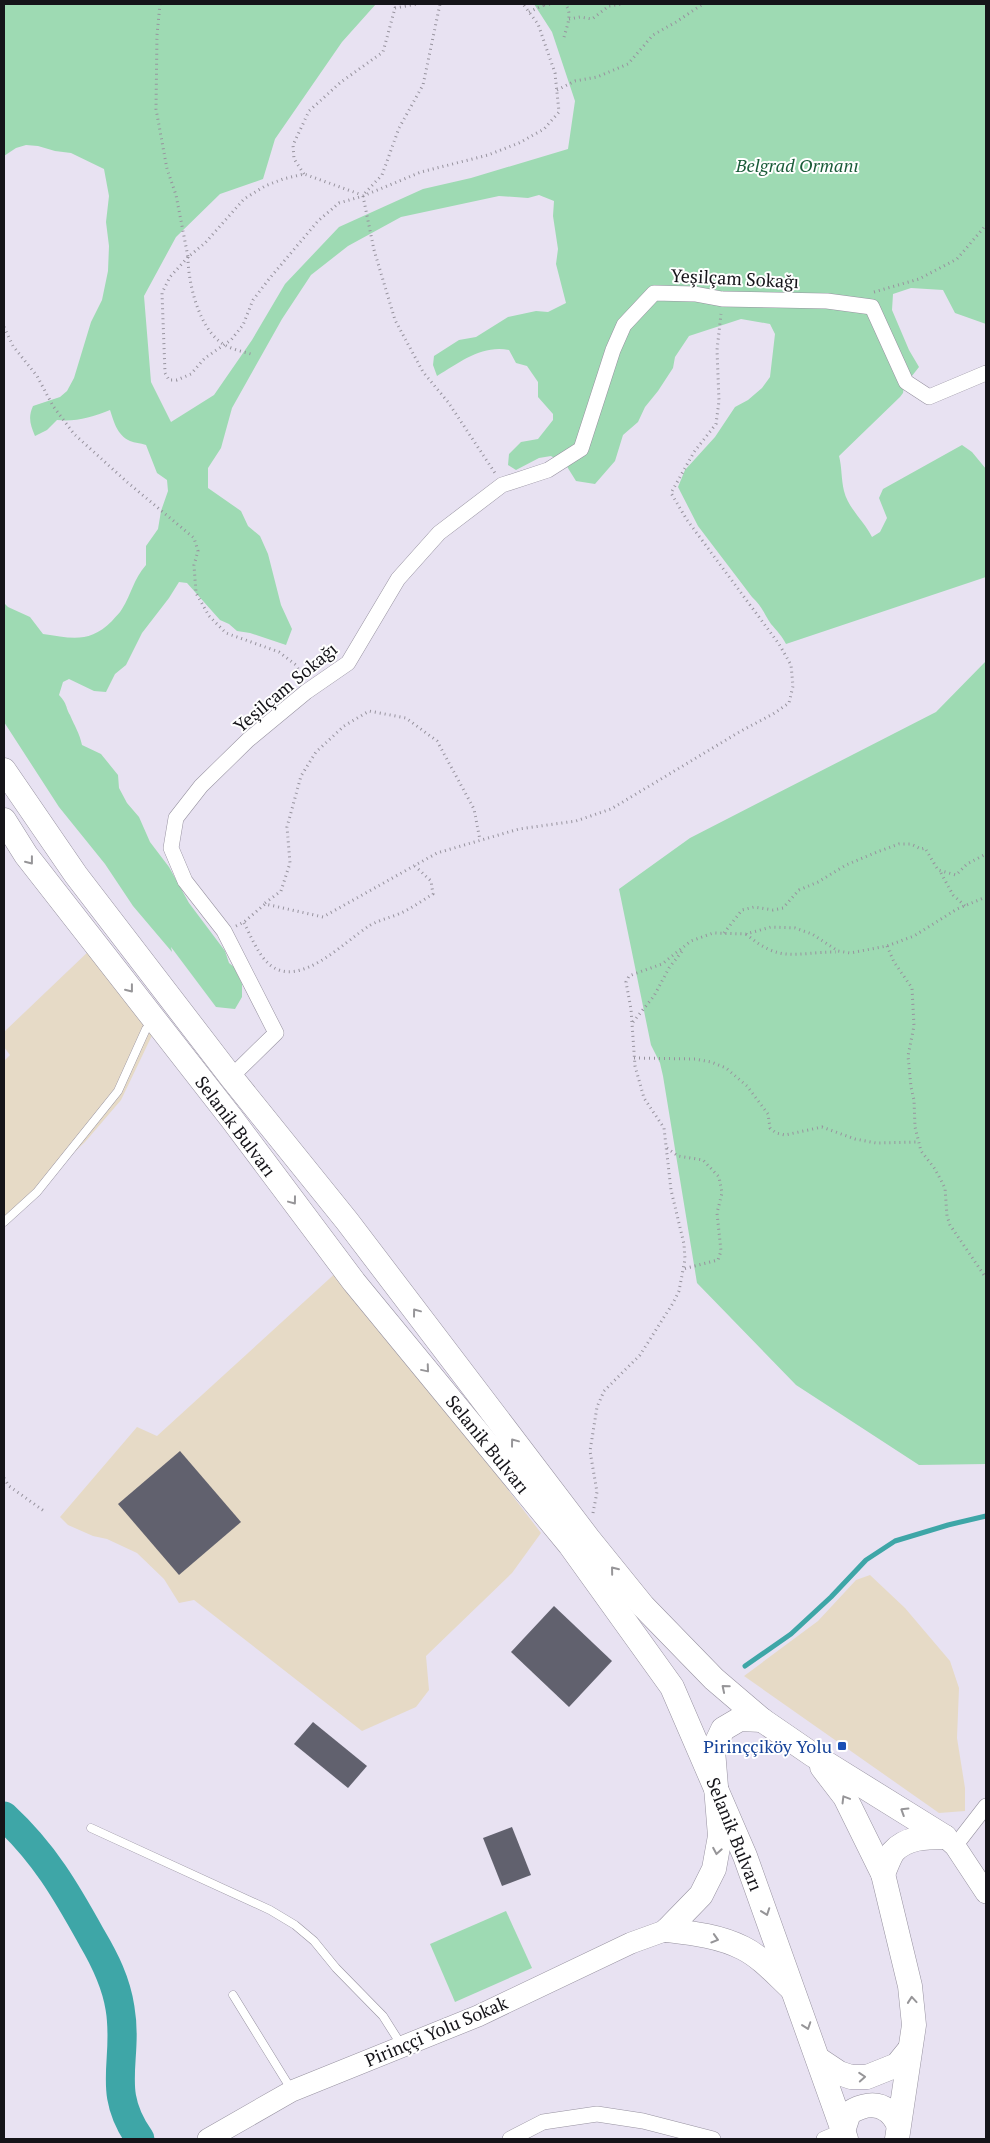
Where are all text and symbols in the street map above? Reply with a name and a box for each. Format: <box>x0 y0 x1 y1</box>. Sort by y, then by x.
park label: Belgrad Ormanı <box>735 153 858 177</box>
street label: Yeşilçam Sokağı <box>670 263 800 293</box>
street label: Yeşilçam Sokağı <box>228 637 342 737</box>
one-way arrow <box>24 855 33 864</box>
one-way arrow <box>124 983 133 993</box>
street label: Selanik Bulvarı <box>190 1071 282 1181</box>
one-way arrow <box>287 1195 296 1205</box>
one-way arrow <box>413 1308 422 1318</box>
one-way arrow <box>421 1364 430 1373</box>
street label: Selanik Bulvarı <box>441 1390 535 1498</box>
one-way arrow <box>511 1438 520 1448</box>
one-way arrow <box>611 1567 619 1576</box>
one-way arrow <box>721 1685 730 1694</box>
place label: Pirinççiköy Yolu <box>703 1734 832 1758</box>
marker: Pirinççiköy Yolu <box>836 1740 848 1752</box>
street label: Selanik Bulvarı <box>701 1774 769 1894</box>
one-way arrow <box>842 1796 852 1805</box>
one-way arrow <box>900 1808 909 1818</box>
one-way arrow <box>712 1848 723 1856</box>
one-way arrow <box>760 1907 770 1916</box>
one-way arrow <box>711 1933 719 1943</box>
street label: Pirinççi Yolu Sokak <box>361 1990 512 2072</box>
one-way arrow <box>906 1996 917 2004</box>
one-way arrow <box>801 2021 811 2029</box>
one-way arrow <box>858 2071 866 2082</box>

